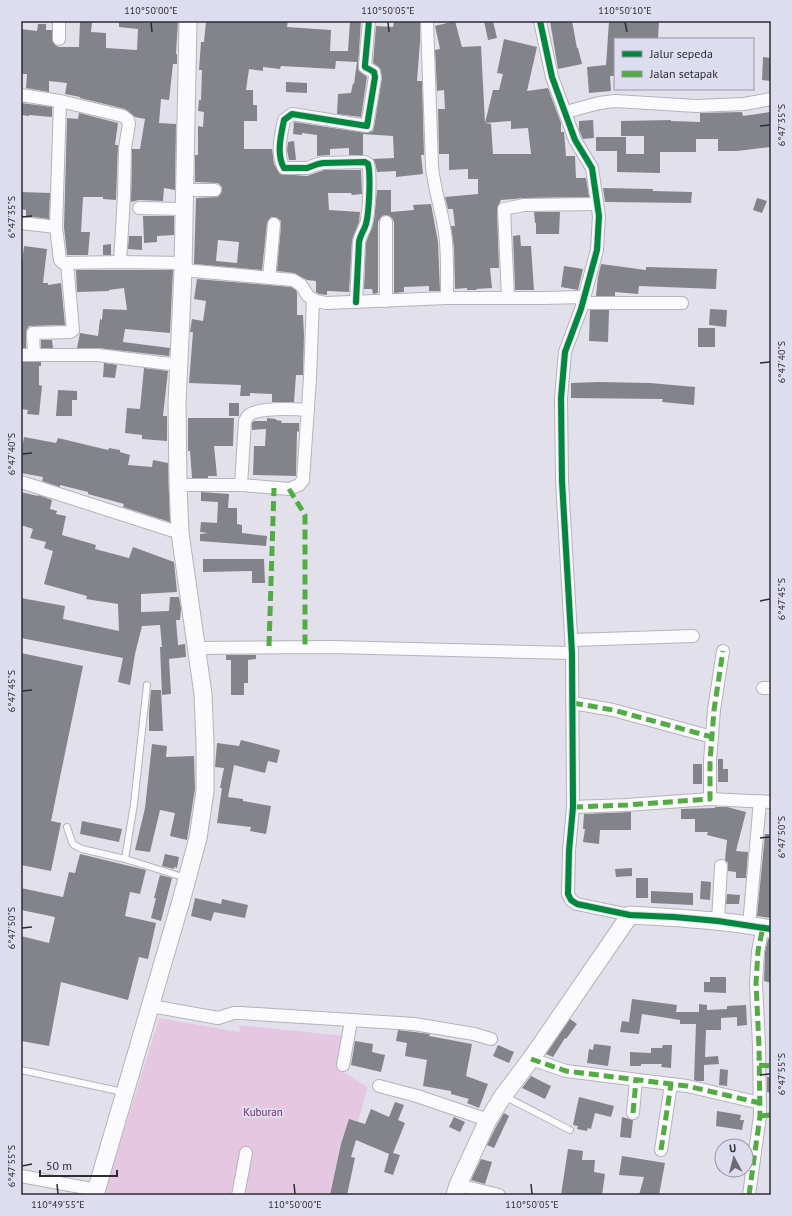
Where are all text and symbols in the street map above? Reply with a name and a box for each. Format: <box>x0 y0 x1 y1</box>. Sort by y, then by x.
text: 110°50'00"E <box>124 4 178 17</box>
text: 110°50'05"E <box>361 4 415 17</box>
text: 110°50'10"E <box>598 4 652 17</box>
legend <box>614 38 754 90</box>
text: Jalur sepeda <box>649 46 713 61</box>
text: Jalan setapak <box>649 66 718 81</box>
text: 6°47'35"S <box>775 104 788 146</box>
text: 6°47'35"S <box>5 196 18 238</box>
text: 6°47'40"S <box>775 341 788 383</box>
text: 6°47'40"S <box>5 433 18 475</box>
text: 6°47'45"S <box>775 578 788 620</box>
text: 6°47'45"S <box>5 670 18 712</box>
text: 6°47'50"S <box>775 816 788 858</box>
text: 6°47'50"S <box>5 907 18 949</box>
text: 6°47'55"S <box>775 1053 788 1095</box>
park label: Kuburan <box>243 1105 283 1119</box>
north arrow <box>714 1138 754 1178</box>
text: U <box>729 1141 737 1155</box>
text: 6°47'55"S <box>5 1145 18 1187</box>
scale bar <box>40 1152 117 1178</box>
text: 50 m <box>46 1158 72 1173</box>
text: 110°49'55"E <box>31 1198 85 1211</box>
text: 110°50'00"E <box>268 1198 322 1211</box>
text: 110°50'05"E <box>505 1198 559 1211</box>

